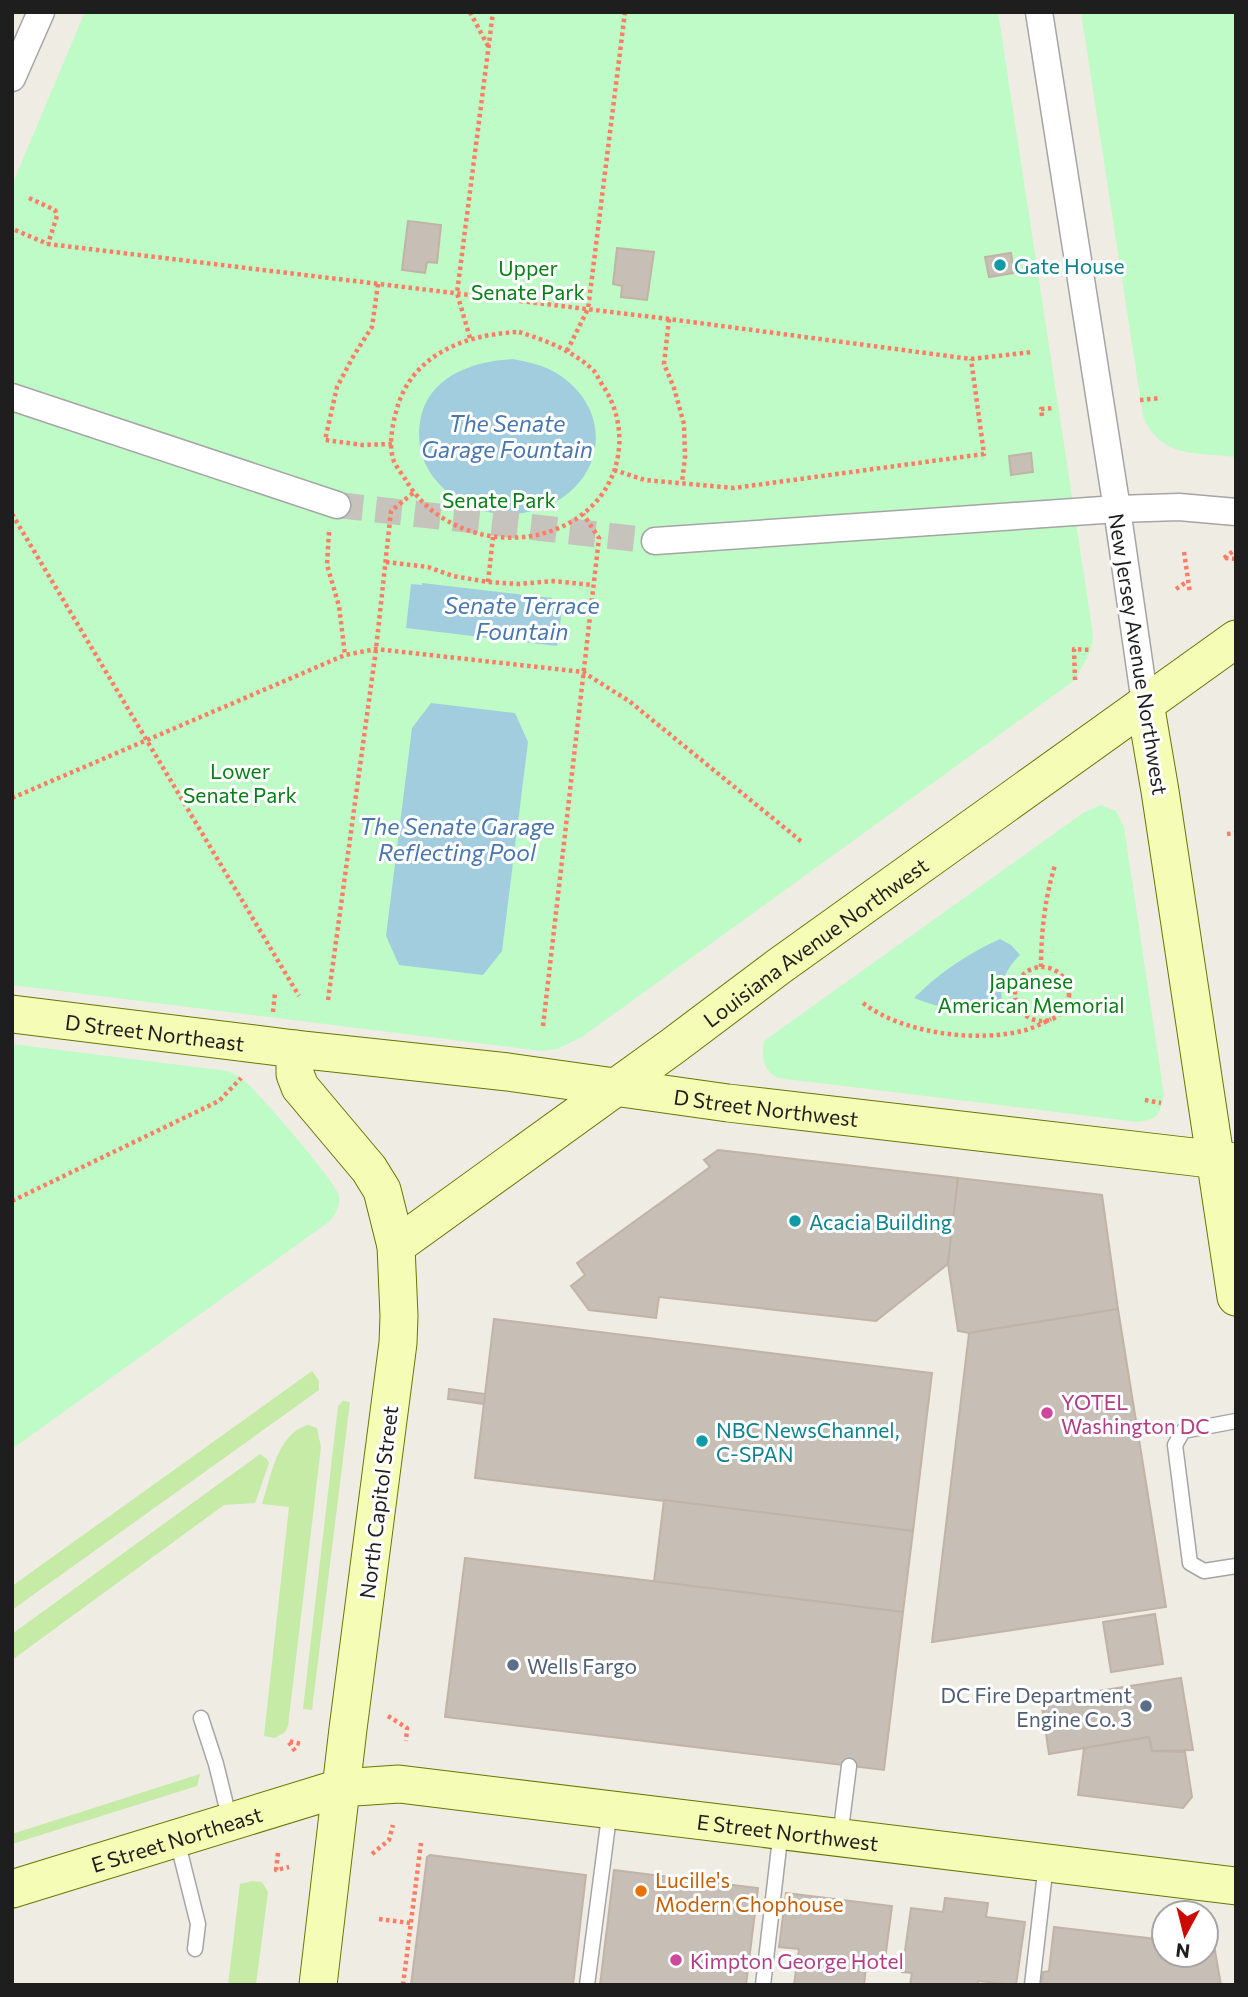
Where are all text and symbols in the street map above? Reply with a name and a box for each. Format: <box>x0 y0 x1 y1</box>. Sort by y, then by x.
place label: Gate House <box>1014 253 1125 278</box>
park label: Upper Senate Park <box>471 255 585 304</box>
marker: Gate House <box>992 257 1008 273</box>
water label: The Senate Garage Fountain <box>421 409 593 463</box>
park label: Senate Park <box>442 487 556 512</box>
street label: New Jersey Avenue Northwest <box>1104 511 1174 797</box>
water label: Senate Terrace Fountain <box>444 591 600 645</box>
park label: Lower Senate Park <box>183 758 297 807</box>
water label: The Senate Garage Reflecting Pool <box>359 812 555 866</box>
street label: Louisiana Avenue Northwest <box>698 852 932 1032</box>
park label: Japanese American Memorial <box>937 968 1125 1017</box>
street label: D Street Northeast <box>64 1008 246 1055</box>
street label: D Street Northwest <box>672 1083 860 1131</box>
place label: Acacia Building <box>809 1209 952 1234</box>
marker: Acacia Building <box>787 1213 803 1229</box>
place label: YOTEL Washington DC <box>1061 1389 1210 1438</box>
street label: North Capitol Street <box>354 1404 402 1600</box>
marker: YOTEL Washington DC <box>1039 1405 1055 1421</box>
place label: NBC NewsChannel, C-SPAN <box>716 1417 899 1466</box>
marker: NBC NewsChannel, C-SPAN <box>694 1433 710 1449</box>
place label: Wells Fargo <box>527 1653 637 1678</box>
marker: Wells Fargo <box>505 1657 521 1673</box>
place label: DC Fire Department Engine Co. 3 <box>941 1682 1132 1731</box>
marker: DC Fire Department Engine Co. 3 <box>1138 1698 1154 1714</box>
street label: E Street Northeast <box>88 1800 265 1876</box>
street label: E Street Northwest <box>696 1808 880 1855</box>
place label: Lucille's Modern Chophouse <box>655 1867 844 1916</box>
marker: Lucille's Modern Chophouse <box>633 1883 649 1899</box>
north arrow <box>1150 1899 1220 1969</box>
text: N <box>1174 1939 1191 1964</box>
place label: Kimpton George Hotel <box>690 1948 904 1973</box>
marker: Kimpton George Hotel <box>668 1952 684 1968</box>

